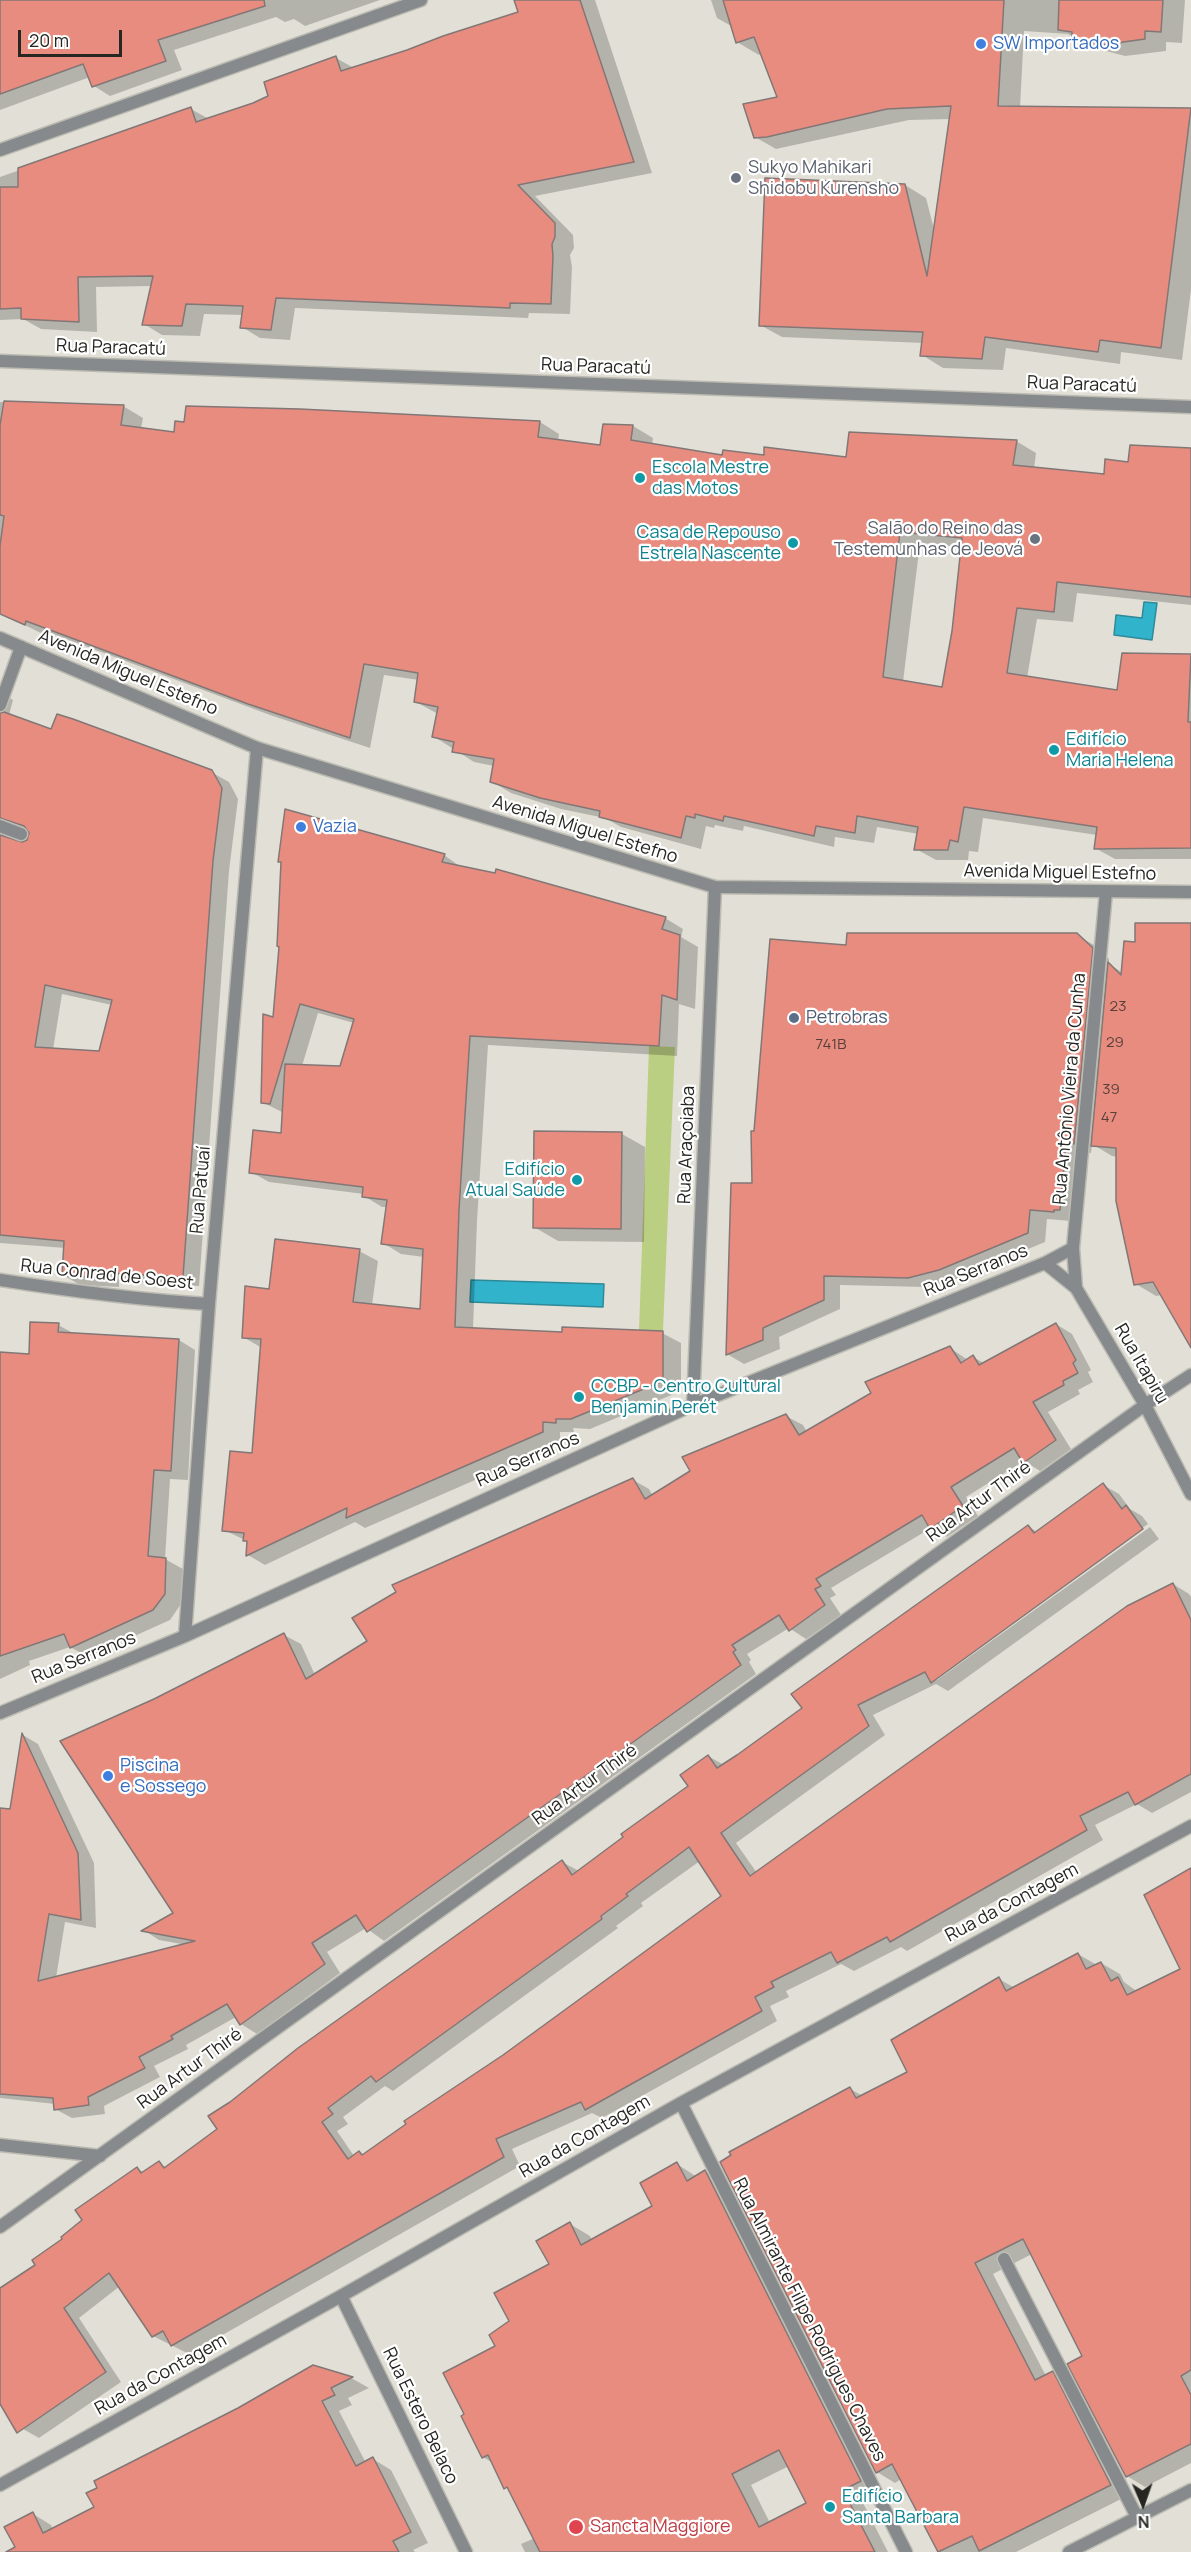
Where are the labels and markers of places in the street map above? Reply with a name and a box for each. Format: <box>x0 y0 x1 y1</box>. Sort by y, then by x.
place label: SW Importados <box>993 33 1119 55</box>
marker: SW Importados <box>974 37 988 51</box>
place label: Sukyo Mahikari Shidobu Kurensho <box>748 157 899 200</box>
marker: Sukyo Mahikari Shidobu Kurensho <box>729 171 743 185</box>
place label: Escola Mestre das Motos <box>652 457 769 500</box>
marker: Escola Mestre das Motos <box>633 471 647 485</box>
place label: Salão do Reino das Testemunhas de Jeová <box>834 518 1023 560</box>
place label: Casa de Repouso Estrela Nascente <box>637 522 781 564</box>
marker: Salão do Reino das Testemunhas de Jeová <box>1028 532 1042 546</box>
marker: Casa de Repouso Estrela Nascente <box>786 536 800 550</box>
place label: Edifício Maria Helena <box>1066 729 1173 771</box>
marker: Edifício Maria Helena <box>1047 743 1061 757</box>
place label: Vazia <box>313 816 357 838</box>
marker: Vazia <box>294 820 308 834</box>
place label: Petrobras <box>806 1007 888 1029</box>
marker: Petrobras <box>787 1011 801 1025</box>
place label: Edifício Atual Saúde <box>465 1159 565 1202</box>
marker: Edifício Atual Saúde <box>570 1173 584 1187</box>
place label: CCBP - Centro Cultural Benjamin Perét <box>591 1376 781 1418</box>
marker: CCBP - Centro Cultural Benjamin Perét <box>572 1390 586 1404</box>
place label: Piscina e Sossego <box>120 1755 206 1798</box>
marker: Piscina e Sossego <box>101 1769 115 1783</box>
place label: Edifício Santa Barbara <box>842 2486 959 2528</box>
marker: Edifício Santa Barbara <box>823 2500 837 2514</box>
place label: Sancta Maggiore <box>590 2516 731 2538</box>
marker: Sancta Maggiore <box>567 2518 585 2536</box>

